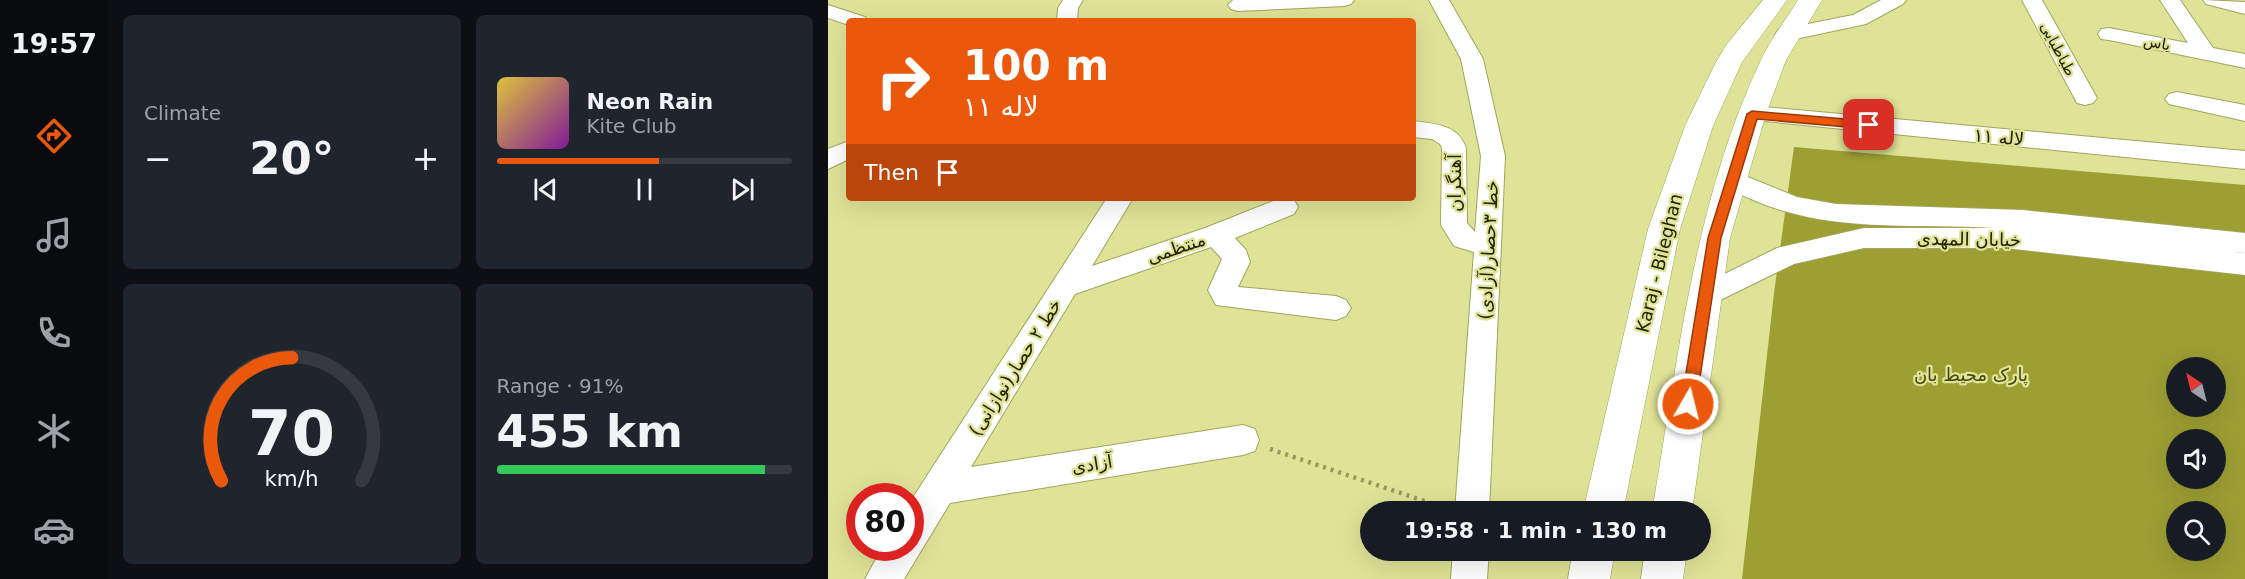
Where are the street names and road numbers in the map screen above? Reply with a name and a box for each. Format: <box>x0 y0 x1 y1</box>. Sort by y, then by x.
street label: طباطبایی <box>2036 19 2080 79</box>
street label: یاس <box>2142 32 2172 54</box>
street label: لاله ۱۱ <box>1973 124 2025 150</box>
street label: آهنگران <box>1443 153 1466 212</box>
street label: خط ۳حصار(آزادی) <box>1473 180 1502 320</box>
street label: Karaj - Bileghan <box>1632 191 1686 335</box>
street label: منتظمی <box>1144 228 1208 268</box>
street label: خیابان المهدی <box>1917 228 2021 251</box>
street label: خط ۲ حصار(نوازانی) <box>964 295 1066 440</box>
street label: آزادی <box>1070 449 1115 478</box>

